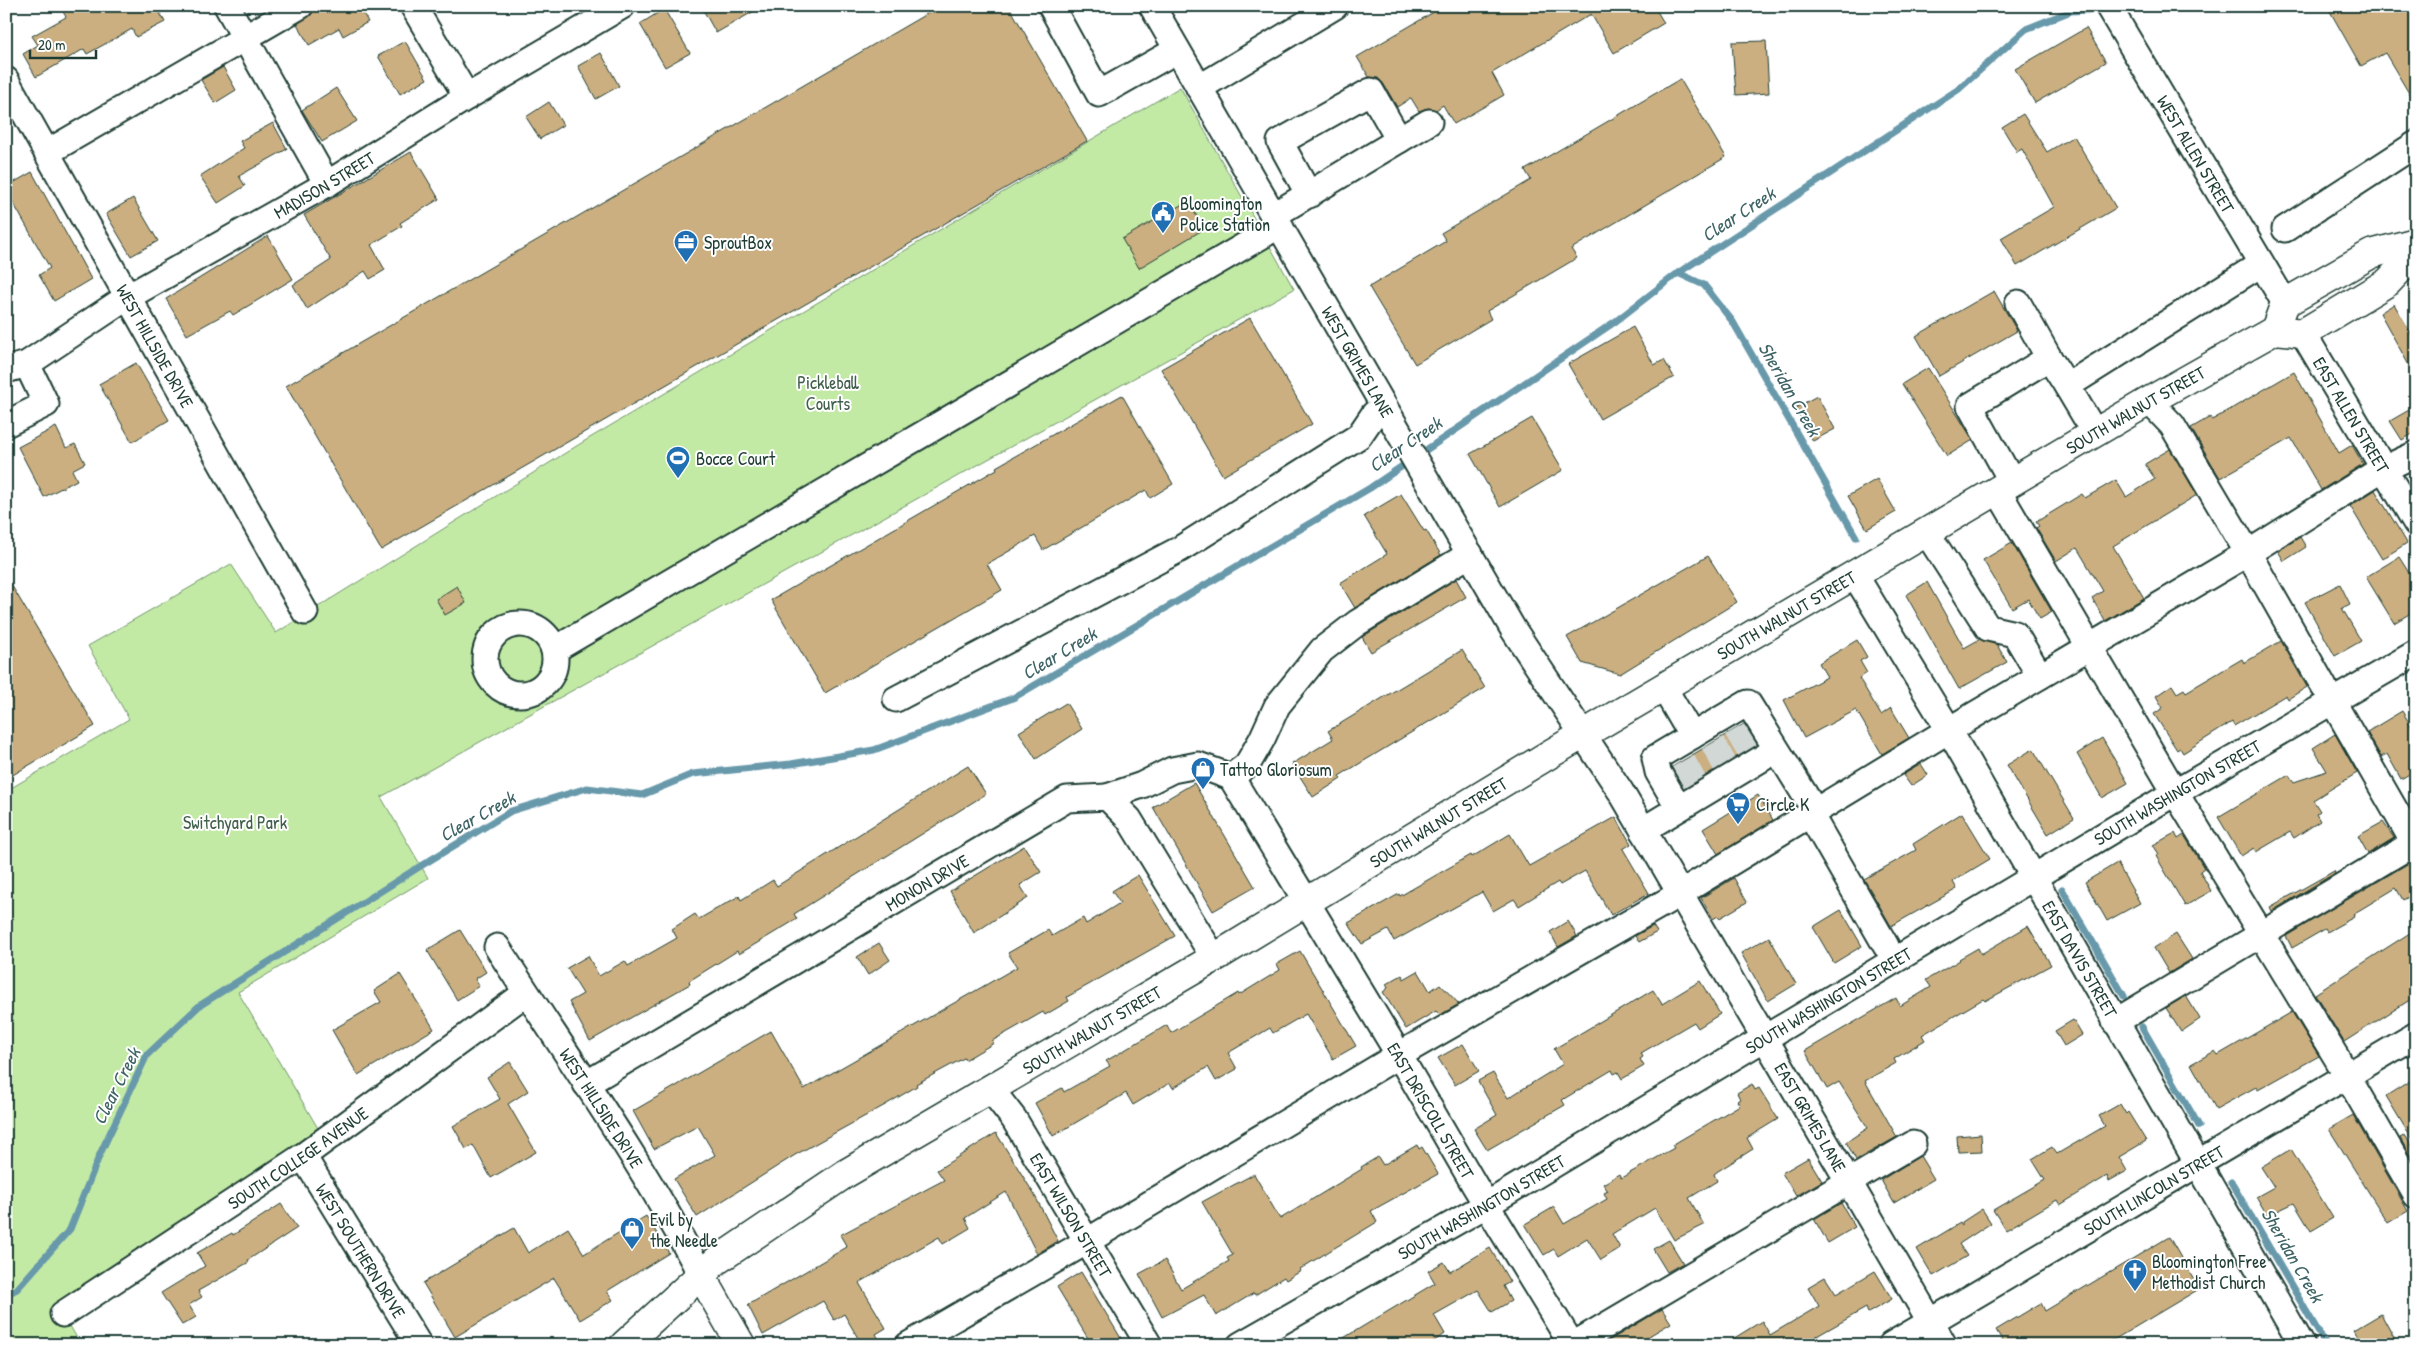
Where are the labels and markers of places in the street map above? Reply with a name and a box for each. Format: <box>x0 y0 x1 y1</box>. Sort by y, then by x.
place label: Bloomington Police Station <box>1180 191 1270 237</box>
public building icon: Bloomington Police Station <box>1150 200 1176 234</box>
office icon: SproutBox <box>673 229 699 263</box>
place label: SproutBox <box>704 230 772 255</box>
sports icon: Bocce Court <box>665 445 691 479</box>
place label: Bocce Court <box>696 446 776 471</box>
shop icon: Tattoo Gloriosum <box>1190 756 1216 790</box>
place label: Tattoo Gloriosum <box>1220 757 1332 782</box>
supermarket icon: Circle K <box>1725 791 1751 825</box>
place label: Circle K <box>1756 792 1810 817</box>
place label: Evil by the Needle <box>650 1207 718 1253</box>
shop icon: Evil by the Needle <box>619 1216 645 1250</box>
place label: Bloomington Free Methodist Church <box>2152 1249 2267 1295</box>
church icon: Bloomington Free Methodist Church <box>2122 1258 2148 1292</box>

